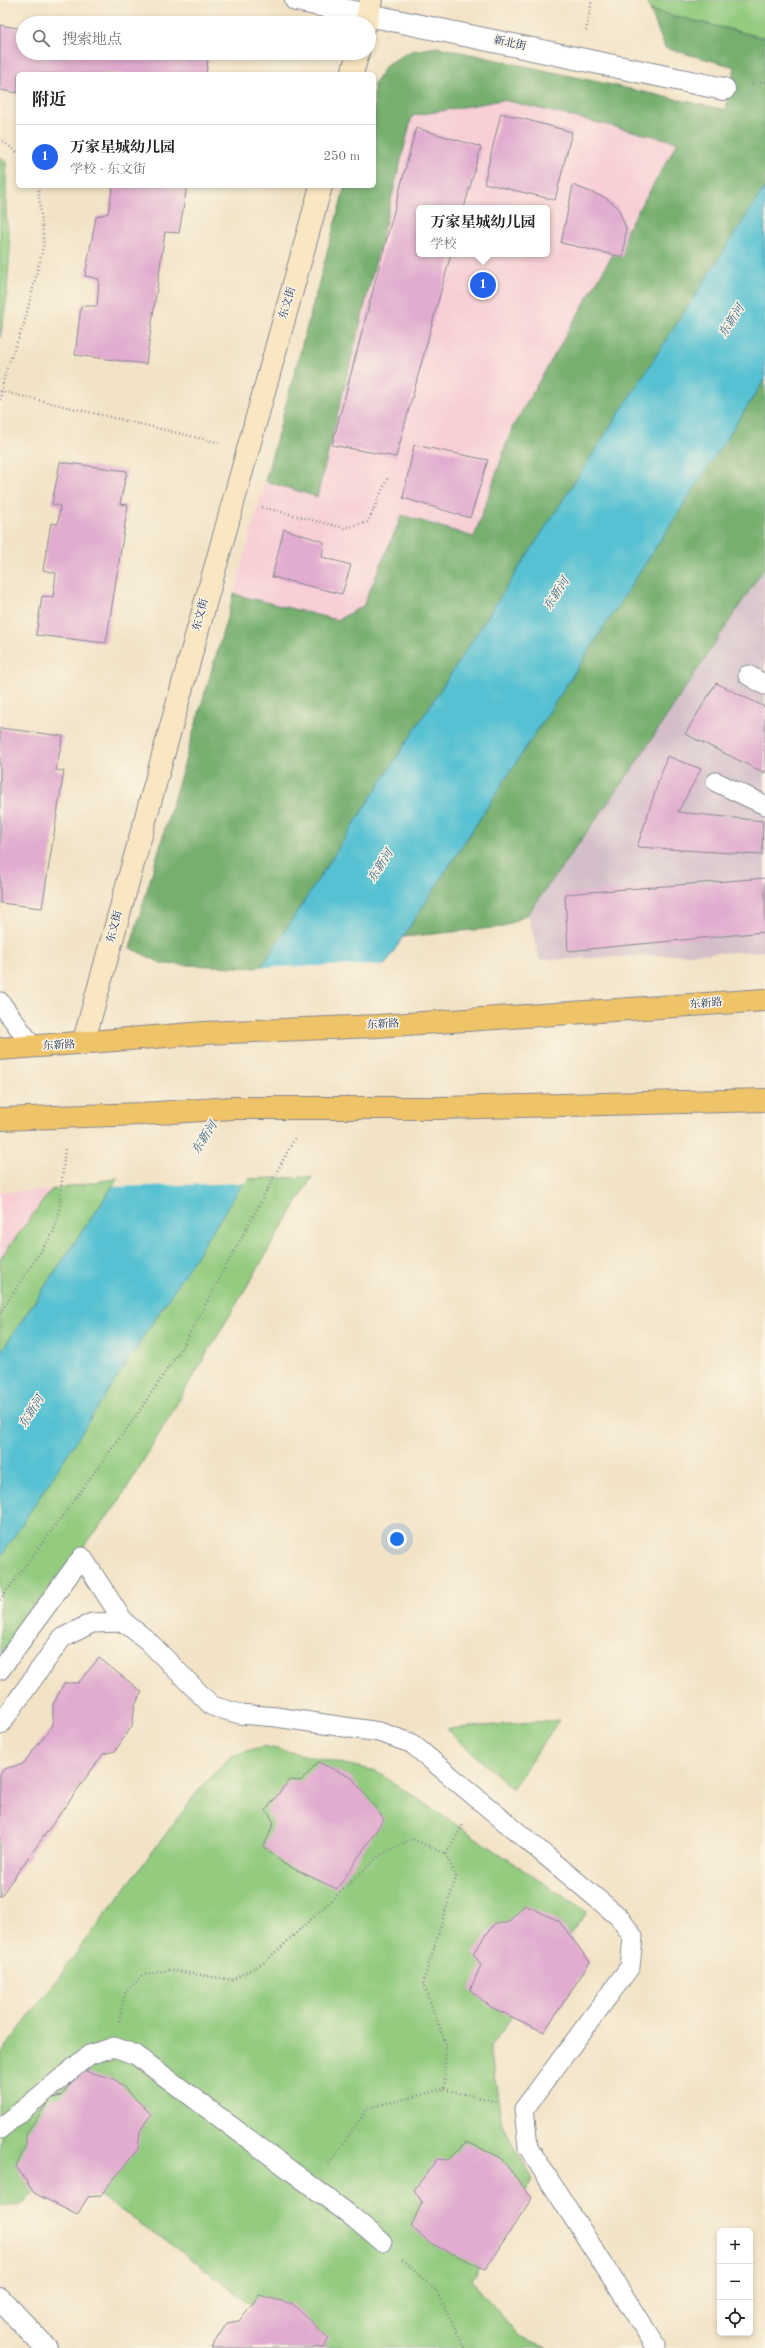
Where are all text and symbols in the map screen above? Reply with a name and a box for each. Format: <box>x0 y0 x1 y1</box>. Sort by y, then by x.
search box <box>16 16 376 60</box>
icon: search <box>30 27 52 49</box>
text: 搜索地点 <box>62 33 122 48</box>
street label: 新北街 <box>493 33 528 53</box>
text: 附近 <box>32 92 66 109</box>
text: 万家星城幼儿园 <box>70 141 175 156</box>
text: 1 <box>41 150 49 163</box>
text: 250 m <box>323 150 360 163</box>
text: 学校 · 东文街 <box>70 163 146 176</box>
popup <box>416 205 550 257</box>
text: 万家星城幼儿园 <box>430 216 536 231</box>
text: 学校 <box>430 238 457 251</box>
pin: 1 <box>470 270 496 300</box>
street label: 东文街 <box>276 285 298 320</box>
water label: 东新河 <box>715 300 748 339</box>
water label: 东新河 <box>540 573 573 612</box>
street label: 东文街 <box>189 597 211 632</box>
water label: 东新河 <box>364 845 397 884</box>
street label: 东文街 <box>103 909 125 944</box>
street label: 东新路 <box>689 995 723 1011</box>
street label: 东新路 <box>366 1017 400 1031</box>
street label: 东新路 <box>42 1038 76 1052</box>
water label: 东新河 <box>188 1117 221 1156</box>
water label: 东新河 <box>16 1391 48 1430</box>
your location <box>387 1529 407 1549</box>
map controls <box>717 2228 753 2336</box>
button: + <box>717 2228 753 2264</box>
button: − <box>717 2264 753 2300</box>
button: locate <box>717 2300 753 2336</box>

